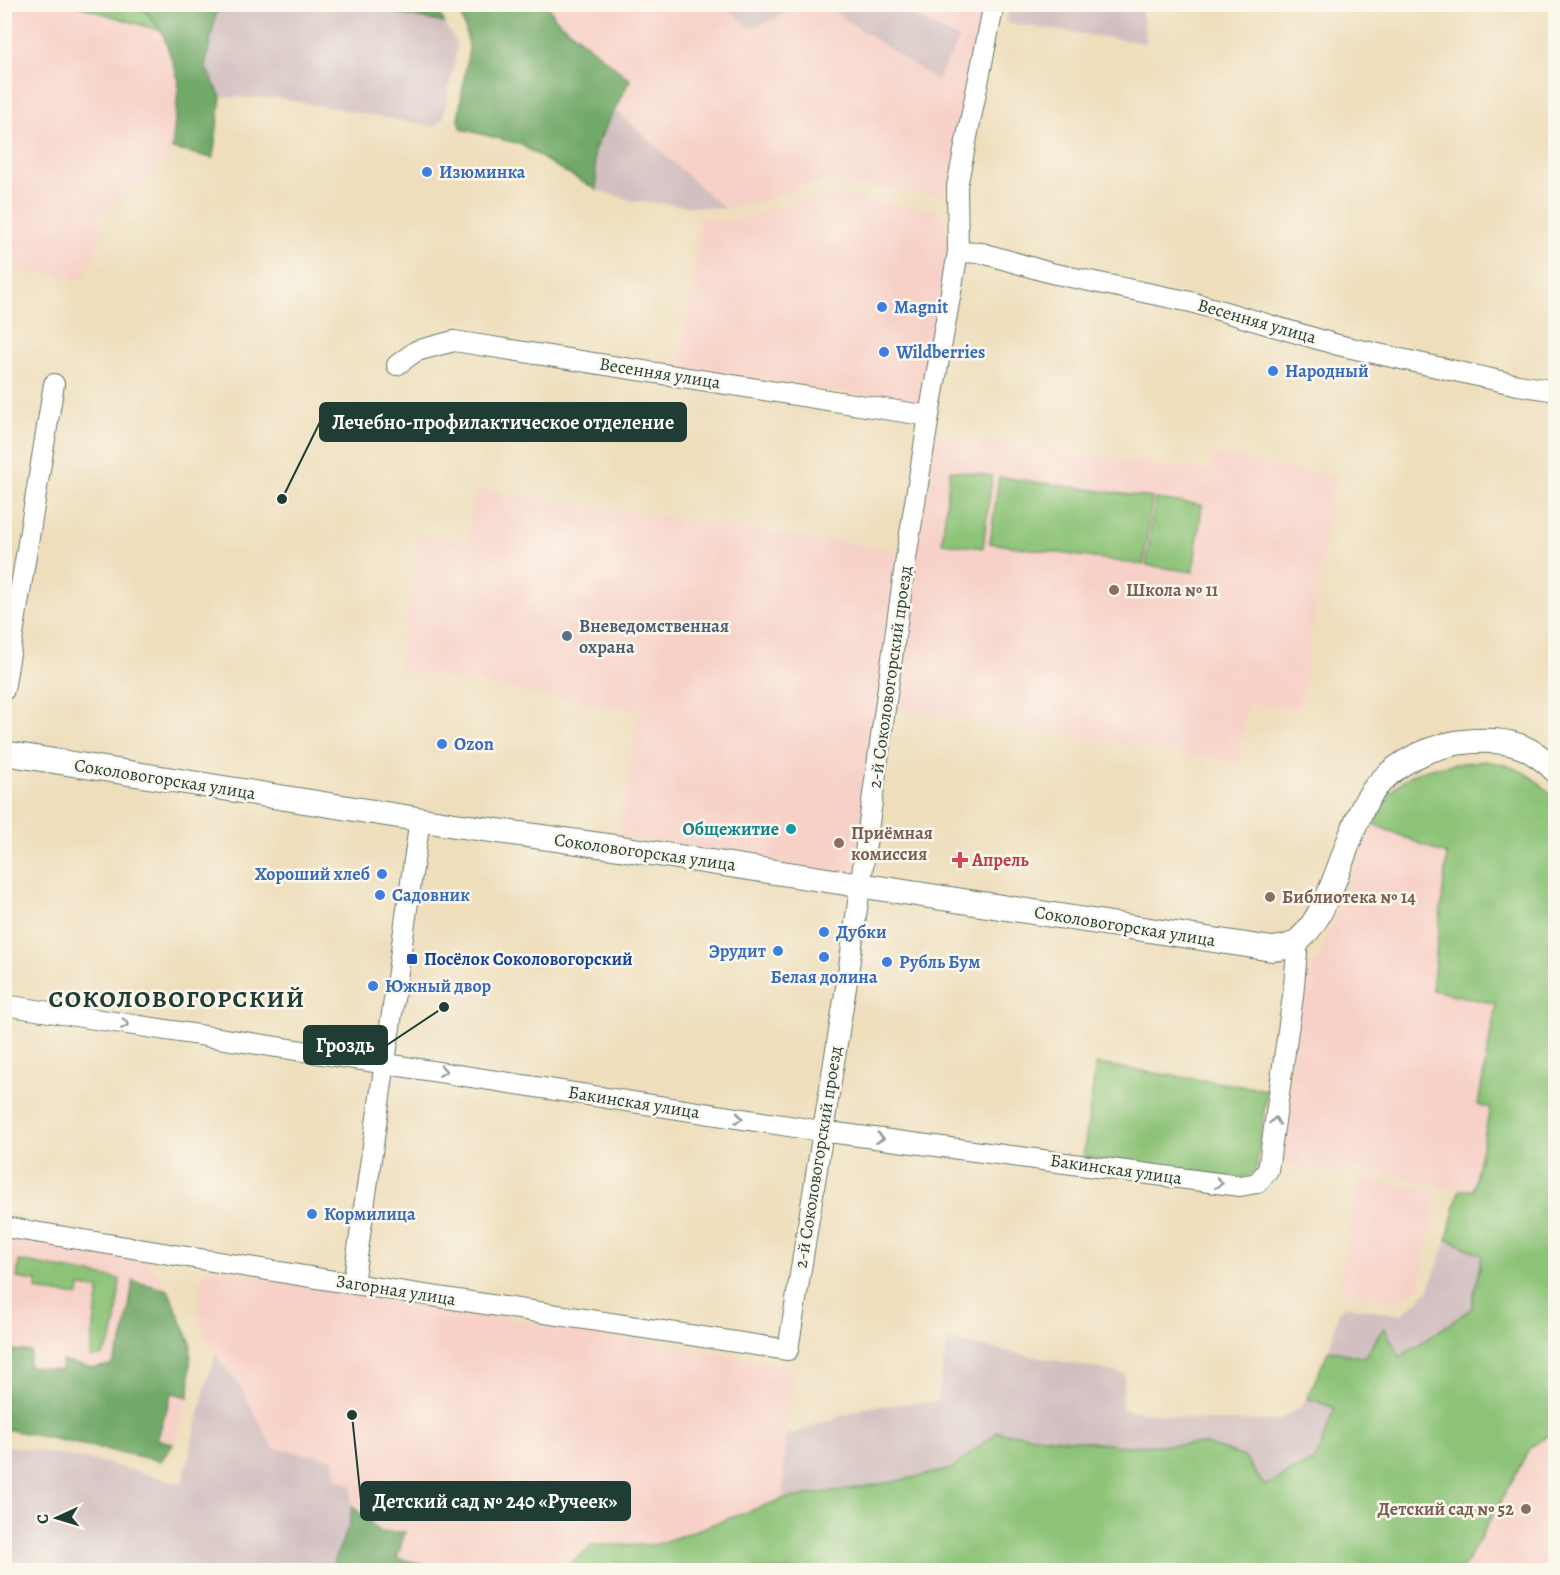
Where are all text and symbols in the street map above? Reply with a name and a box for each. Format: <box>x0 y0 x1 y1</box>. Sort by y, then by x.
place label: Изюминка <box>439 160 526 184</box>
marker: Изюминка <box>420 165 434 179</box>
street label: Весенняя улица <box>1195 293 1320 350</box>
place label: Magnit <box>894 295 948 319</box>
marker: Magnit <box>875 300 889 314</box>
place label: Wildberries <box>895 340 985 364</box>
marker: Wildberries <box>877 345 891 359</box>
street label: Весенняя улица <box>598 352 723 395</box>
place label: Народный <box>1285 359 1369 383</box>
marker: Народный <box>1266 364 1280 378</box>
callout: Лечебно-профилактическое отделение <box>320 403 686 441</box>
text: Лечебно-профилактическое отделение <box>332 409 674 436</box>
street label: 2-й Соколовогорский проезд <box>862 564 918 790</box>
place label: Школа № 11 <box>1126 578 1219 602</box>
marker: Школа № 11 <box>1107 583 1121 597</box>
place label: Вневедомственная охрана <box>579 614 729 659</box>
marker: Вневедомственная охрана <box>560 629 574 643</box>
place label: Ozon <box>454 732 494 756</box>
marker: Ozon <box>435 737 449 751</box>
street label: Соколовогорская улица <box>73 753 258 805</box>
place label: Общежитие <box>682 817 779 841</box>
place label: Приёмная комиссия <box>851 821 933 866</box>
marker: Общежитие <box>784 822 798 836</box>
street label: Соколовогорская улица <box>553 827 738 877</box>
marker: Приёмная комиссия <box>832 836 846 850</box>
place label: Апрель <box>971 848 1029 872</box>
marker: Апрель <box>953 853 967 867</box>
place label: Хороший хлеб <box>255 862 370 886</box>
marker: Хороший хлеб <box>375 867 389 881</box>
place label: Садовник <box>392 883 470 907</box>
place label: Библиотека № 14 <box>1282 885 1416 909</box>
marker: Садовник <box>373 888 387 902</box>
marker: Библиотека № 14 <box>1263 890 1277 904</box>
street label: Соколовогорская улица <box>1033 900 1218 952</box>
place label: Дубки <box>836 920 887 944</box>
marker: Дубки <box>817 925 831 939</box>
place label: Эрудит <box>709 939 766 963</box>
marker: Эрудит <box>771 944 785 958</box>
place label: Посёлок Соколовогорский <box>424 947 633 971</box>
marker: Белая долина <box>817 950 831 964</box>
place label: Рубль Бум <box>899 950 980 974</box>
marker: Посёлок Соколовогорский <box>405 952 419 966</box>
marker: Рубль Бум <box>880 955 894 969</box>
place label: Белая долина <box>770 965 878 989</box>
place label: Южный двор <box>385 974 491 998</box>
marker: Южный двор <box>366 979 380 993</box>
district label: СОКОЛОВОГОРСКИЙ <box>49 983 305 1015</box>
one-way arrow <box>120 1017 129 1029</box>
callout: Гроздь <box>304 1026 387 1064</box>
text: Гроздь <box>316 1032 374 1059</box>
street label: 2-й Соколовогорский проезд <box>789 1044 847 1270</box>
one-way arrow <box>438 1065 447 1077</box>
street label: Бакинская улица <box>567 1080 702 1124</box>
one-way arrow <box>734 1112 744 1124</box>
one-way arrow <box>1269 1117 1281 1126</box>
one-way arrow <box>875 1131 884 1143</box>
street label: Бакинская улица <box>1049 1148 1184 1190</box>
one-way arrow <box>1214 1176 1223 1188</box>
place label: Кормилица <box>324 1202 416 1226</box>
marker: Кормилица <box>305 1207 319 1221</box>
street label: Загорная улица <box>334 1269 458 1311</box>
callout: Детский сад № 240 «Ручеек» <box>361 1482 630 1520</box>
north arrow <box>27 1488 87 1548</box>
text: Детский сад № 240 «Ручеек» <box>373 1488 617 1515</box>
place label: Детский сад № 52 <box>1378 1497 1514 1521</box>
marker: Детский сад № 52 <box>1519 1502 1533 1516</box>
text: С <box>32 1513 54 1525</box>

